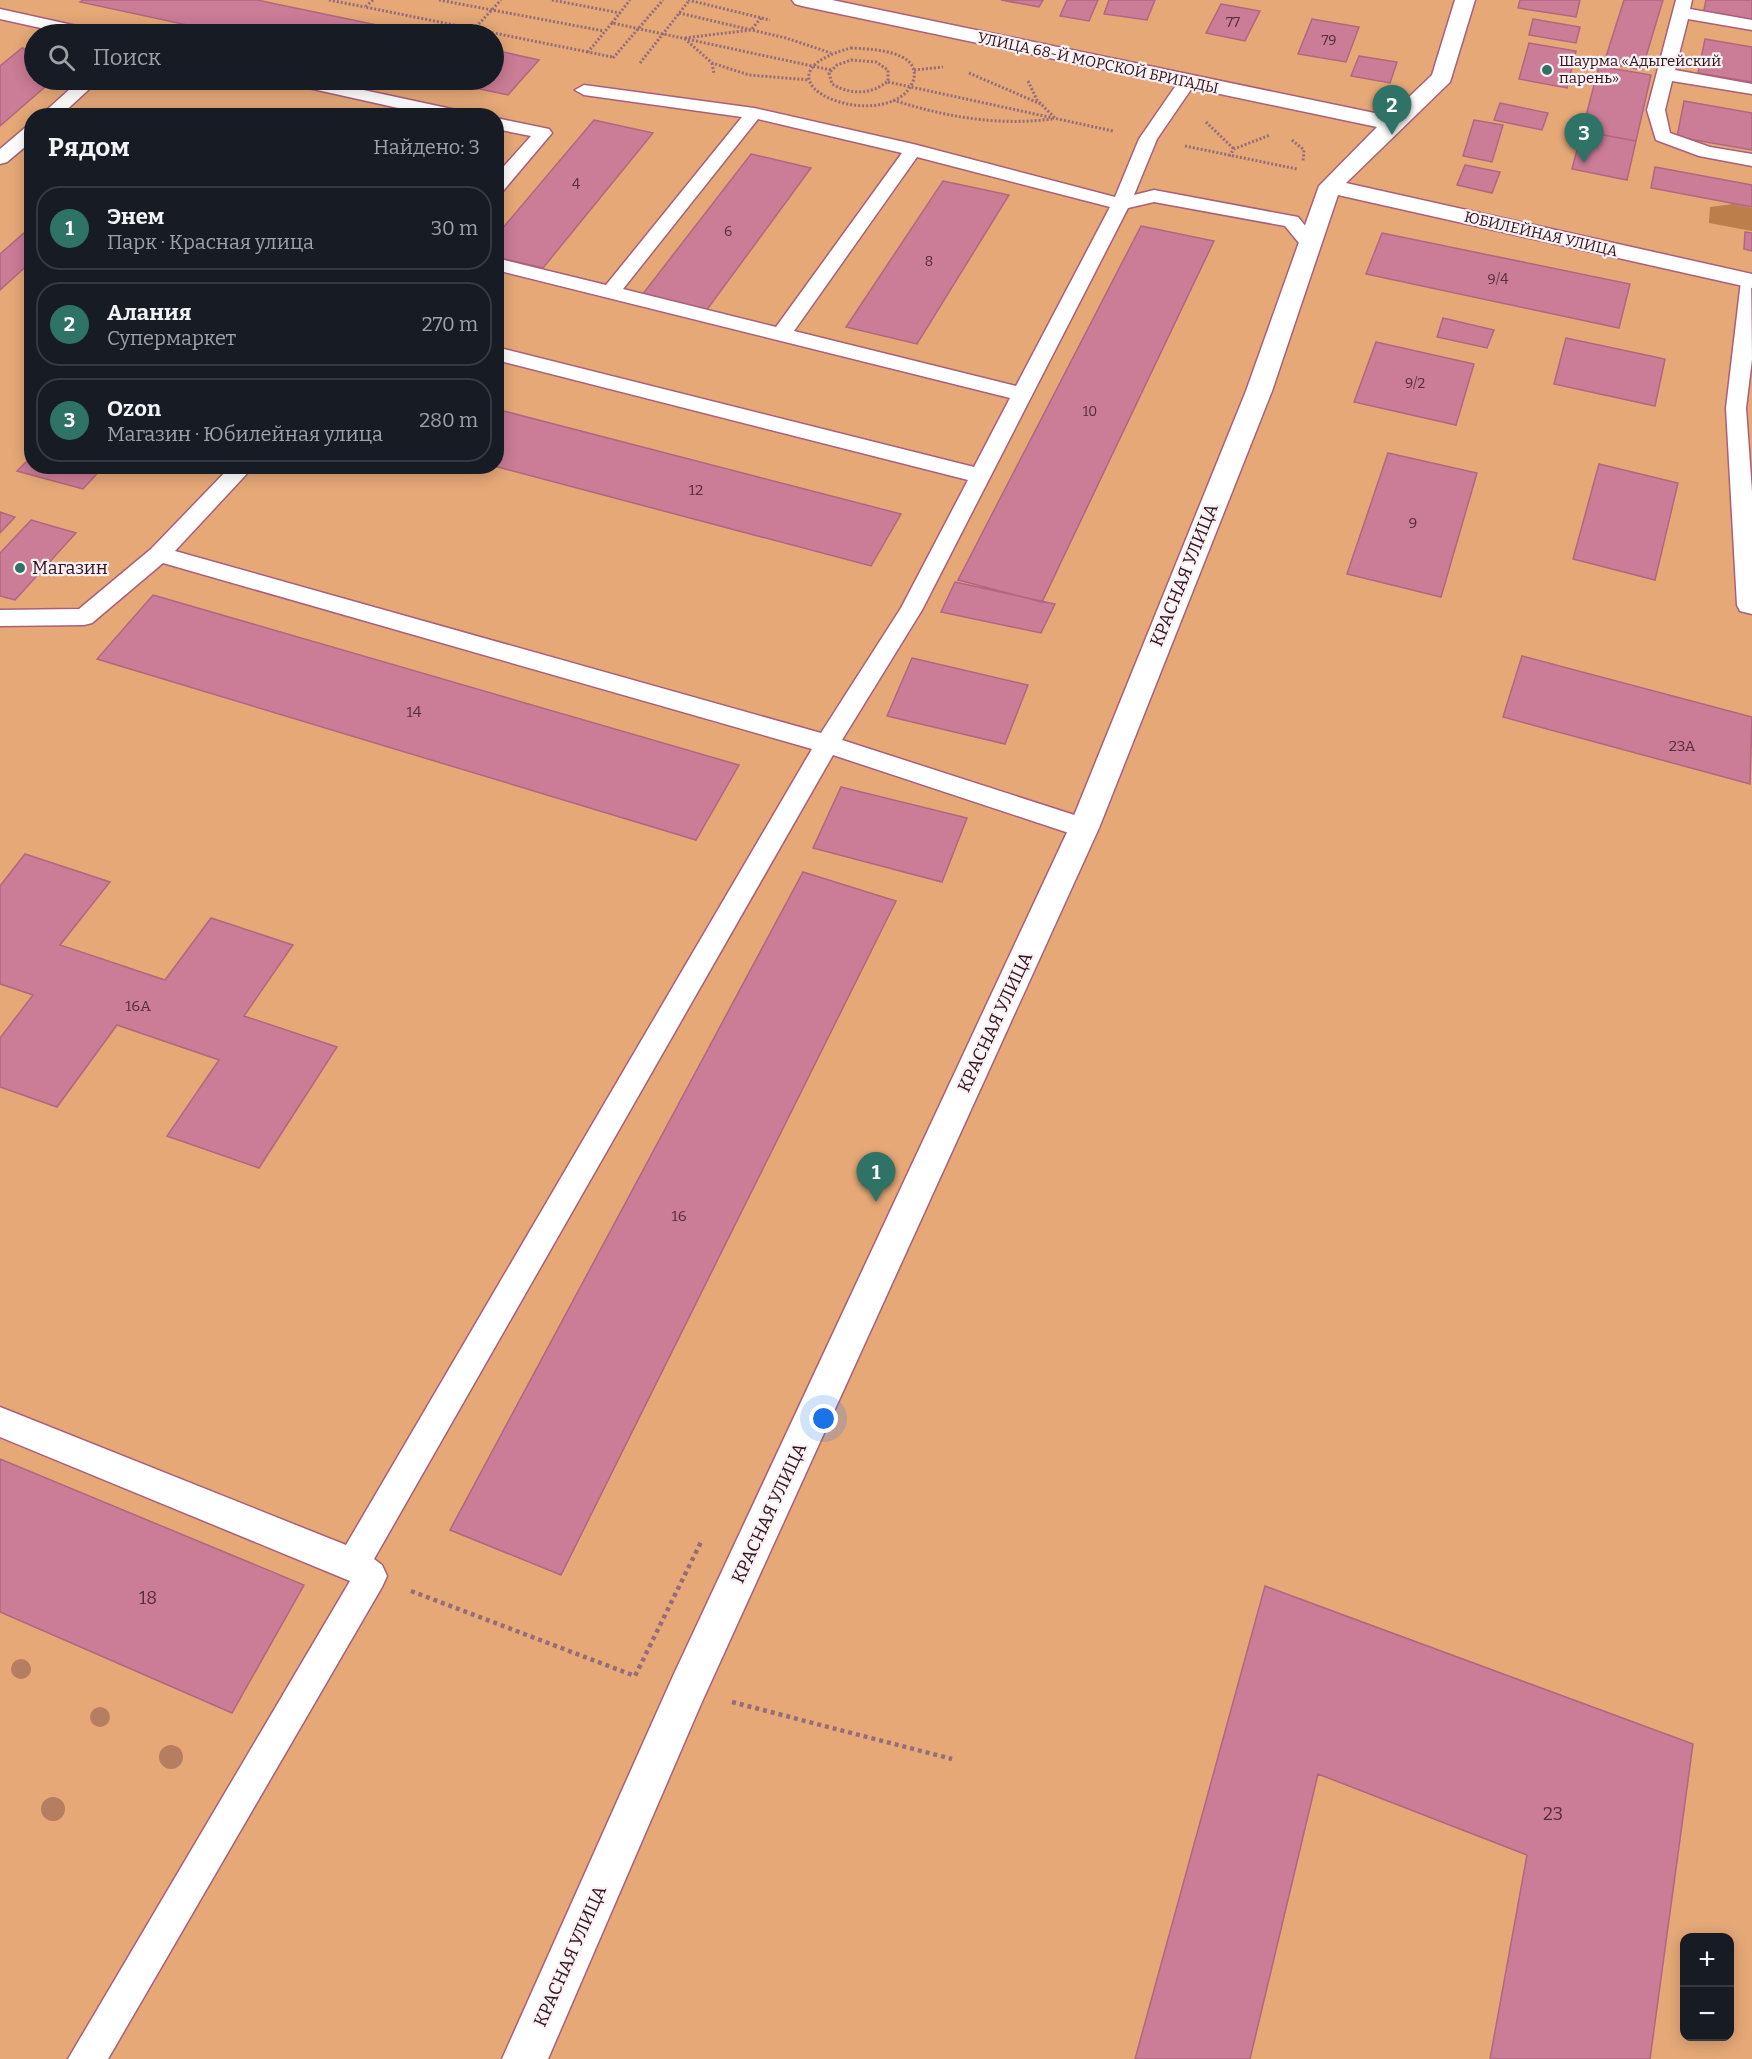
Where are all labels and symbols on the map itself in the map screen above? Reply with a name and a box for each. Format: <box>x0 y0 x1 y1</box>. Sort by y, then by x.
house number: 77 <box>1226 14 1240 31</box>
street label: УЛИЦА 68-Й МОРСКОЙ БРИГАДЫ <box>976 29 1220 97</box>
house number: 79 <box>1322 32 1337 49</box>
place label: Шаурма «Адыгейский парень» <box>1559 52 1721 87</box>
marker: Шаурма «Адыгейский парень» <box>1540 63 1554 77</box>
pin: 2 <box>1372 86 1412 135</box>
pin: 3 <box>1564 114 1604 163</box>
house number: 4 <box>572 176 580 193</box>
street label: ЮБИЛЕЙНАЯ УЛИЦА <box>1462 208 1620 261</box>
house number: 6 <box>724 223 732 240</box>
house number: 8 <box>925 253 933 270</box>
house number: 9/4 <box>1488 271 1508 288</box>
house number: 9/2 <box>1405 375 1425 392</box>
house number: 10 <box>1083 403 1097 420</box>
house number: 12 <box>689 481 703 499</box>
street label: КРАСНАЯ УЛИЦА <box>1145 500 1223 650</box>
house number: 9 <box>1409 514 1417 532</box>
place label: Магазин <box>32 557 108 579</box>
marker: Магазин <box>13 561 27 575</box>
house number: 14 <box>407 703 422 721</box>
house number: 23А <box>1669 737 1696 755</box>
street label: КРАСНАЯ УЛИЦА <box>953 948 1037 1096</box>
house number: 16А <box>125 997 151 1015</box>
pin: 1 <box>856 1152 896 1202</box>
house number: 16 <box>672 1207 687 1225</box>
your location <box>809 1404 838 1433</box>
street label: КРАСНАЯ УЛИЦА <box>727 1439 811 1587</box>
house number: 18 <box>139 1587 157 1609</box>
house number: 23 <box>1543 1803 1563 1825</box>
street label: КРАСНАЯ УЛИЦА <box>529 1882 611 2030</box>

